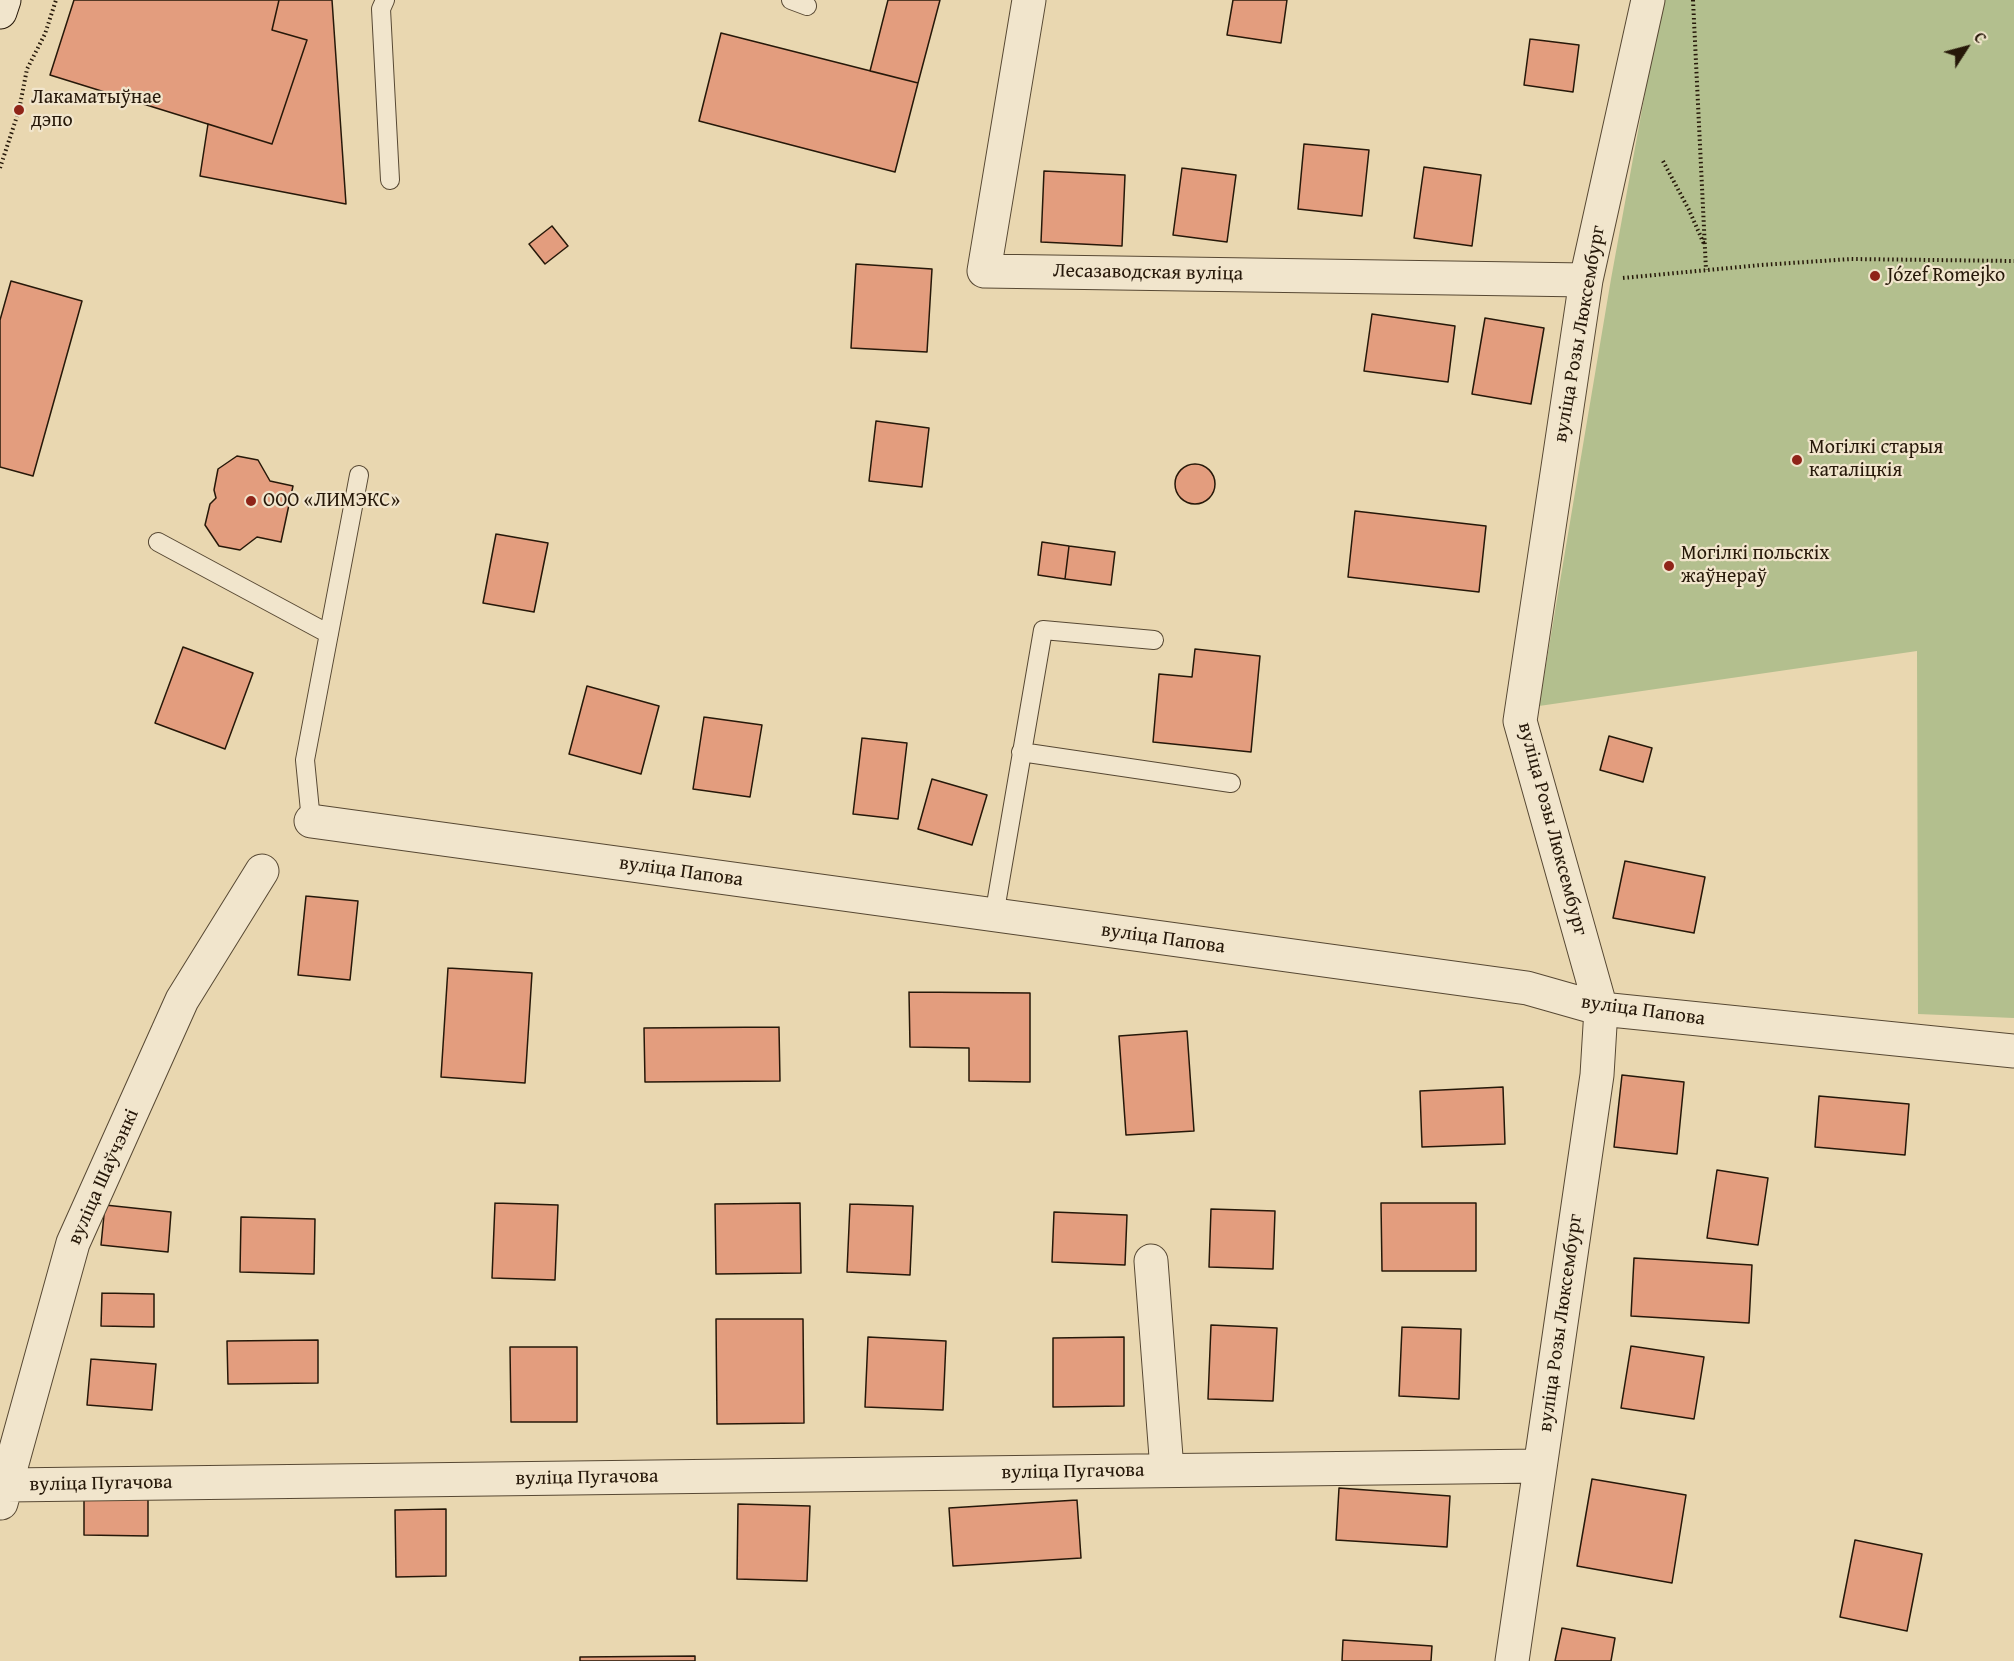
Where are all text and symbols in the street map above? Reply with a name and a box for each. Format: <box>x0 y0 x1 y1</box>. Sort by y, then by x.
north arrow <box>1936 18 1996 78</box>
text: С <box>1968 27 1993 48</box>
place label: Лакаматыўнае дэпо <box>31 86 161 133</box>
marker: Лакаматыўнае дэпо <box>12 103 26 117</box>
street label: вуліца Розы Люксембург <box>1549 224 1611 444</box>
street label: Лесазаводская вуліца <box>1053 259 1243 287</box>
place label: Józef Romejko <box>1887 264 2005 288</box>
marker: Józef Romejko <box>1868 269 1882 283</box>
place label: Могілкі старыя каталіцкія <box>1809 436 1943 483</box>
marker: Могілкі старыя каталіцкія <box>1790 453 1804 467</box>
place label: ООО «ЛИМЭКС» <box>263 489 400 513</box>
marker: ООО «ЛИМЭКС» <box>244 494 258 508</box>
place label: Могілкі польскіх жаўнераў <box>1681 542 1830 589</box>
marker: Могілкі польскіх жаўнераў <box>1662 559 1676 573</box>
street label: вуліца Розы Люксембург <box>1512 720 1592 938</box>
street label: вуліца Папова <box>617 851 745 893</box>
street label: вуліца Папова <box>1099 918 1227 960</box>
street label: вуліца Папова <box>1579 990 1707 1032</box>
street label: вуліца Шаўчэнкі <box>63 1105 145 1249</box>
street label: вуліца Розы Люксембург <box>1534 1213 1588 1433</box>
street label: вуліца Пугачова <box>1001 1459 1145 1485</box>
street label: вуліца Пугачова <box>515 1465 659 1491</box>
street label: вуліца Пугачова <box>29 1471 173 1497</box>

